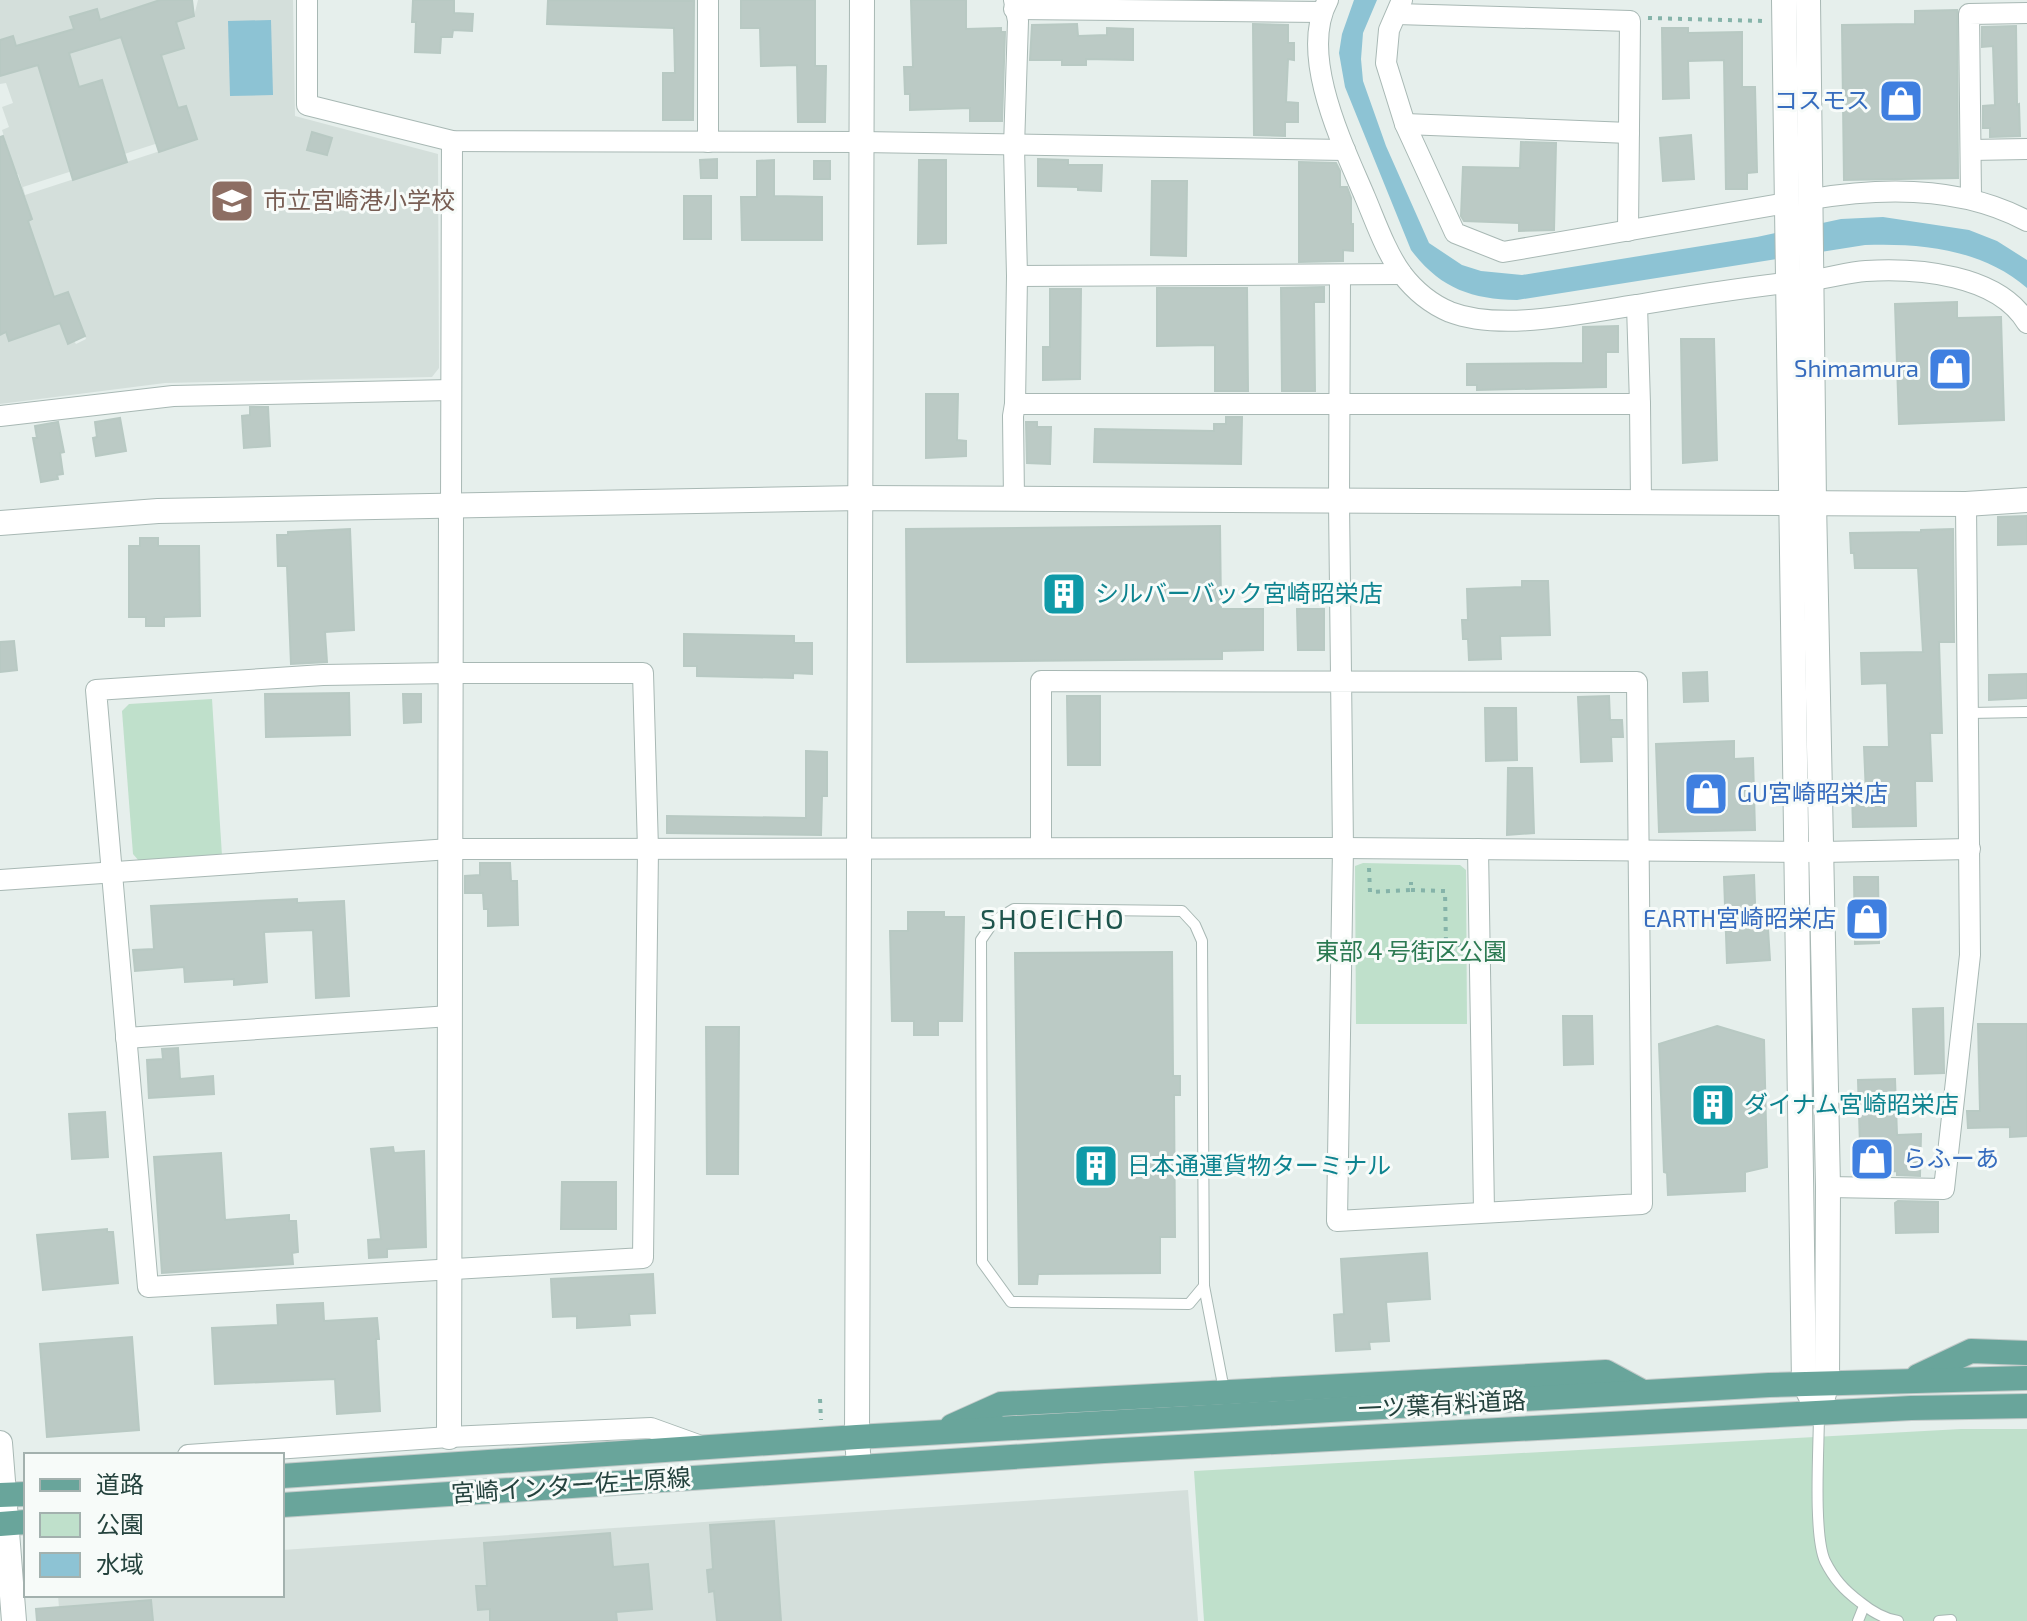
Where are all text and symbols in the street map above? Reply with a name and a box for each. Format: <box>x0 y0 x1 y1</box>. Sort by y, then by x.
shop icon: コスモス <box>1877 77 1925 125</box>
place label: コスモス <box>1774 85 1870 114</box>
school or university icon: 市立宮崎港小学校 <box>208 177 256 225</box>
place label: 市立宮崎港小学校 <box>263 185 455 214</box>
shop icon: Shimamura <box>1926 345 1974 393</box>
place label: Shimamura <box>1794 353 1919 382</box>
building icon: シルバーバック宮崎昭栄店 <box>1040 570 1088 618</box>
place label: シルバーバック宮崎昭栄店 <box>1095 578 1383 607</box>
shop icon: GU宮崎昭栄店 <box>1682 770 1730 818</box>
place label: GU宮崎昭栄店 <box>1737 778 1888 807</box>
shop icon: EARTH宮崎昭栄店 <box>1843 895 1891 943</box>
district label: SHOEICHO <box>980 901 1126 935</box>
place label: EARTH宮崎昭栄店 <box>1643 903 1836 932</box>
park label: 東部４号街区公園 <box>1315 936 1507 965</box>
building icon: ダイナム宮崎昭栄店 <box>1689 1081 1737 1129</box>
place label: ダイナム宮崎昭栄店 <box>1744 1089 1959 1118</box>
shop icon: らふーあ <box>1848 1135 1896 1183</box>
building icon: 日本通運貨物ターミナル <box>1072 1142 1120 1190</box>
place label: らふーあ <box>1903 1143 1999 1172</box>
place label: 日本通運貨物ターミナル <box>1127 1150 1391 1179</box>
street label: 一ツ葉有料道路 <box>1357 1385 1527 1422</box>
legend <box>24 1453 284 1597</box>
street label: 宮崎インター佐土原線 <box>450 1462 692 1507</box>
text: 道路 <box>96 1469 144 1498</box>
text: 公園 <box>96 1509 144 1538</box>
text: 水域 <box>96 1549 144 1578</box>

